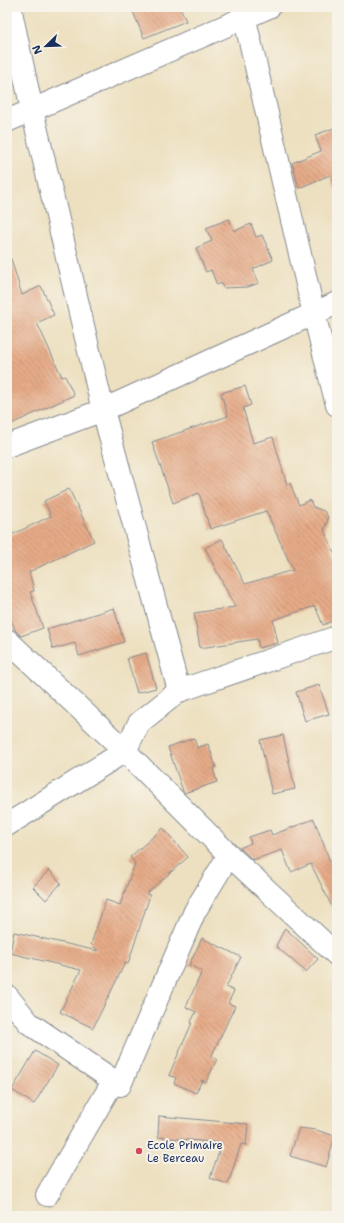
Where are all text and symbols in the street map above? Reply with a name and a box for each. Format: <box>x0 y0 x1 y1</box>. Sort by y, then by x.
north arrow <box>26 26 66 66</box>
text: N <box>29 43 46 57</box>
place label: Ecole Primaire Le Berceau <box>147 1138 223 1166</box>
marker: Ecole Primaire Le Berceau <box>134 1146 144 1156</box>

